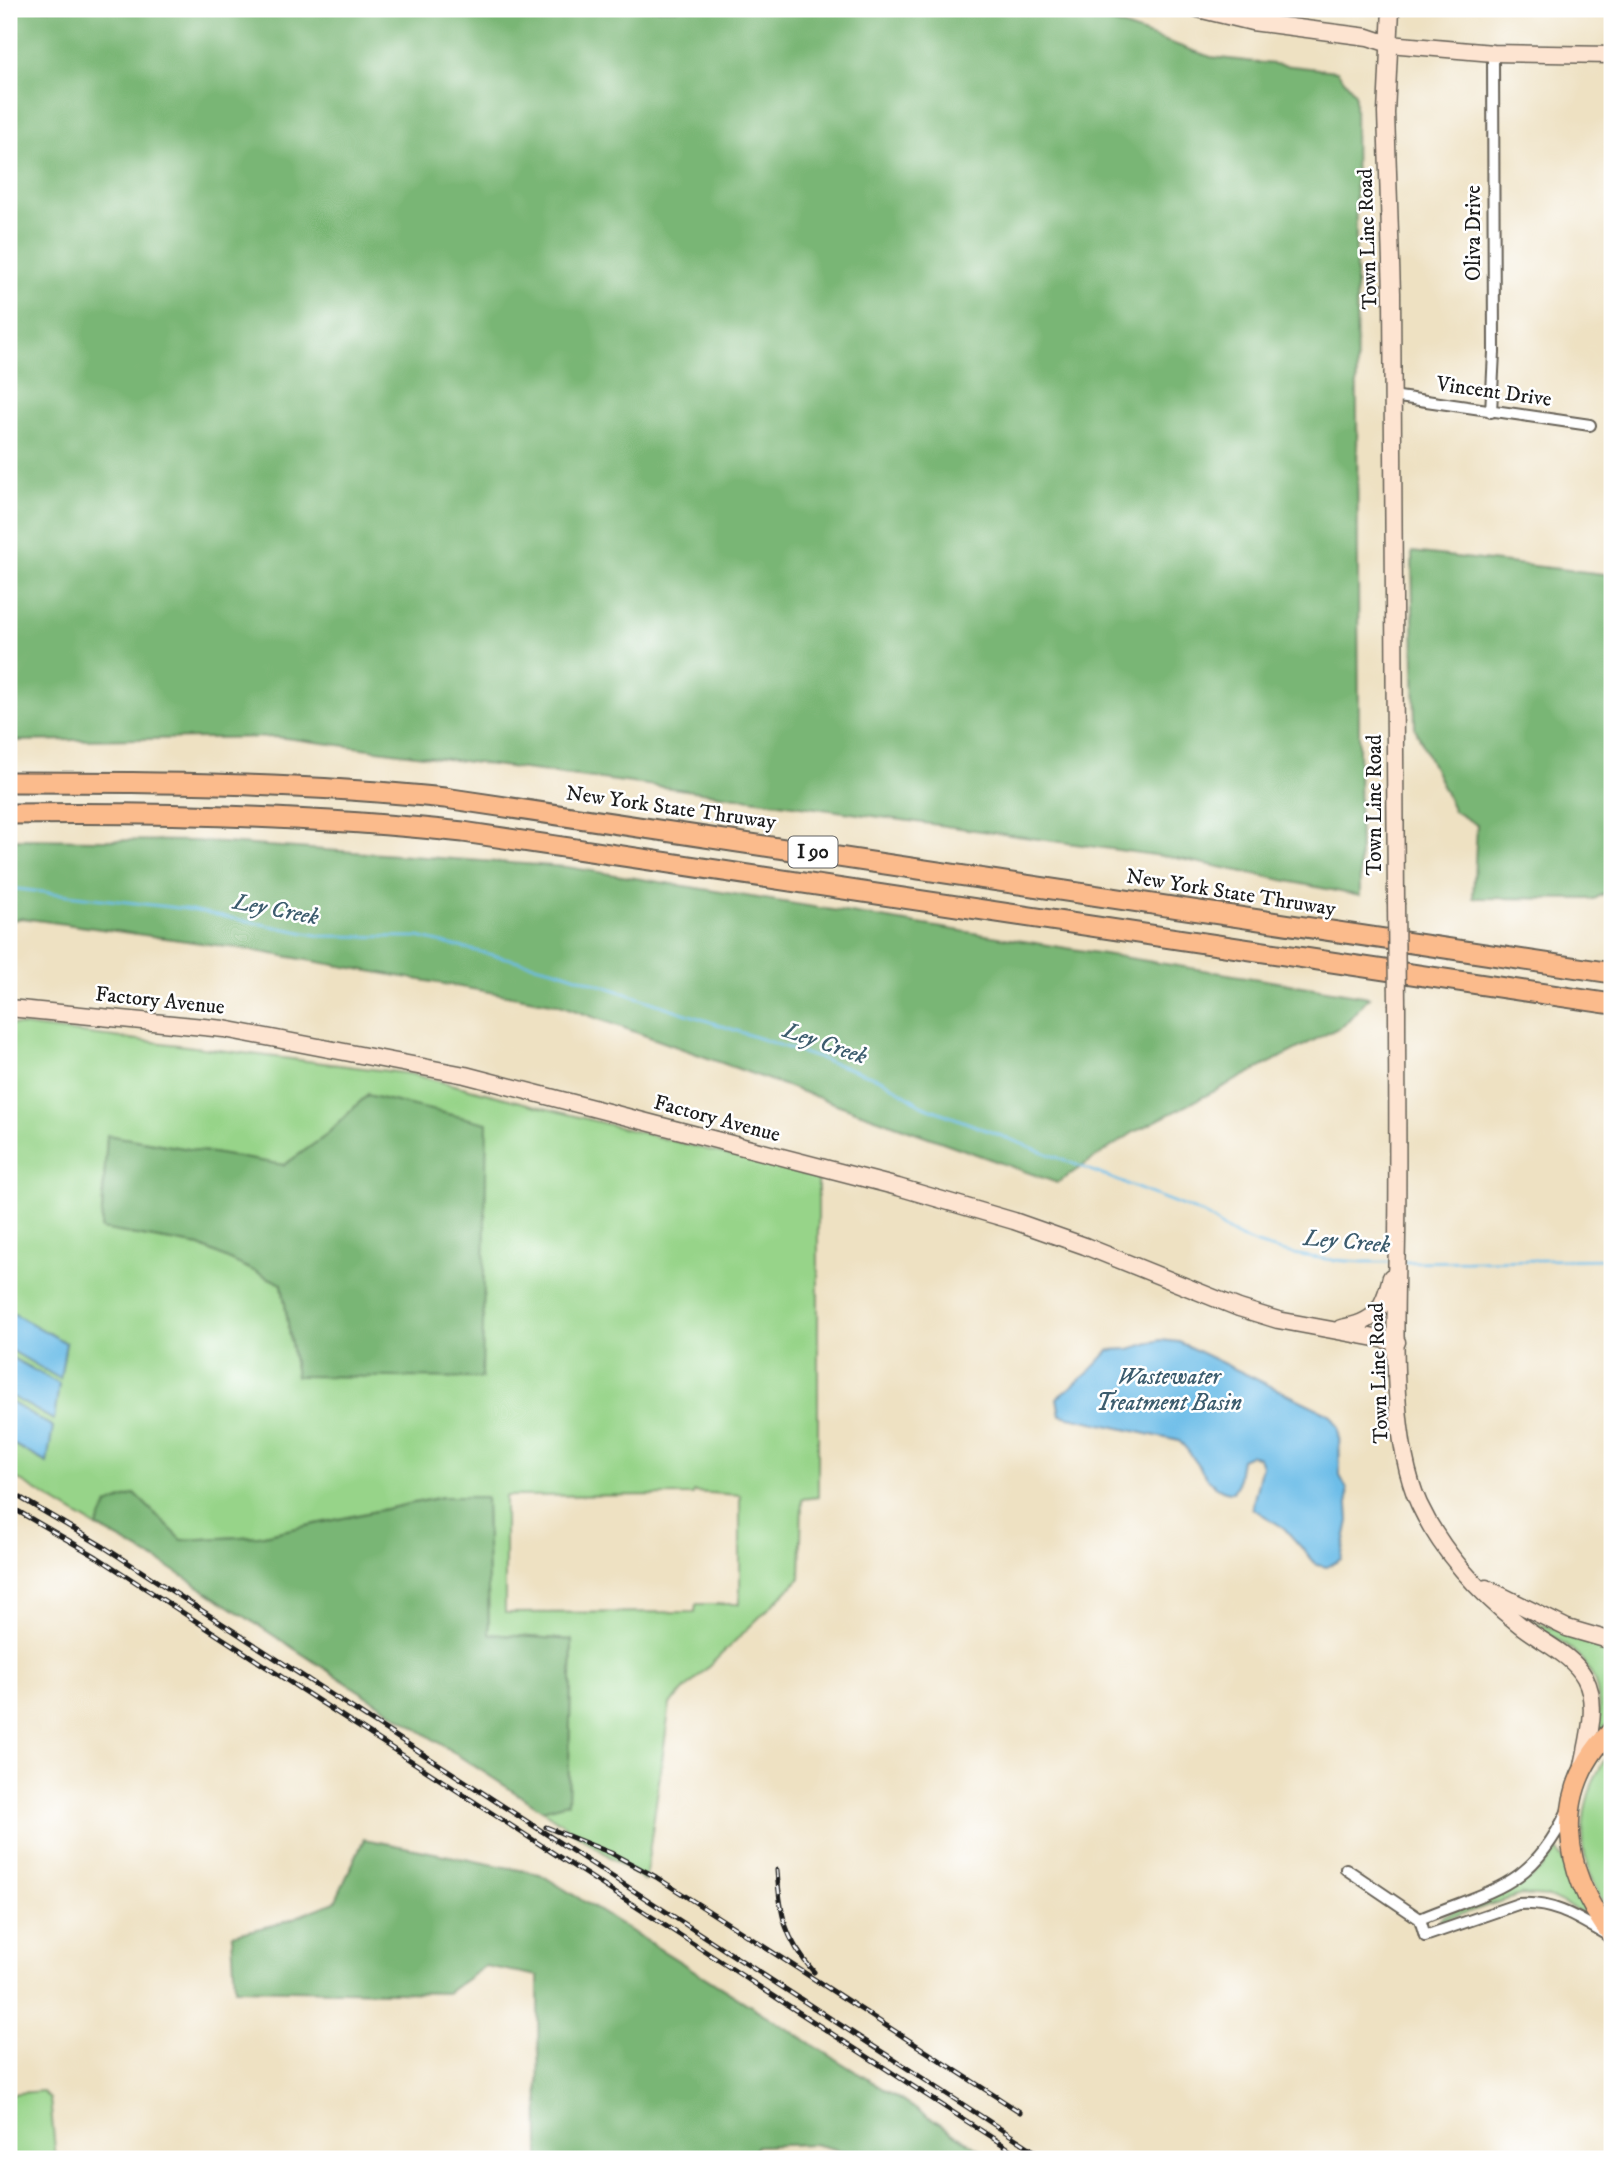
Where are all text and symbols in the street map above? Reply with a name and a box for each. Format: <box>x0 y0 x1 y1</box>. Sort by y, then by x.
street label: Town Line Road <box>1353 168 1383 310</box>
street label: Oliva Drive <box>1461 185 1487 281</box>
street label: Vincent Drive <box>1434 371 1554 413</box>
street label: Town Line Road <box>1362 734 1388 875</box>
street label: New York State Thruway <box>564 780 779 836</box>
road number: I 90 <box>788 836 838 867</box>
street label: New York State Thruway <box>1124 864 1339 923</box>
water label: Ley Creek <box>229 887 322 933</box>
street label: Factory Avenue <box>94 981 226 1021</box>
water label: Ley Creek <box>778 1016 871 1072</box>
street label: Factory Avenue <box>651 1090 783 1148</box>
water label: Ley Creek <box>1301 1224 1392 1260</box>
street label: Town Line Road <box>1364 1302 1394 1444</box>
water label: Wastewater Treatment Basin <box>1096 1363 1242 1418</box>

